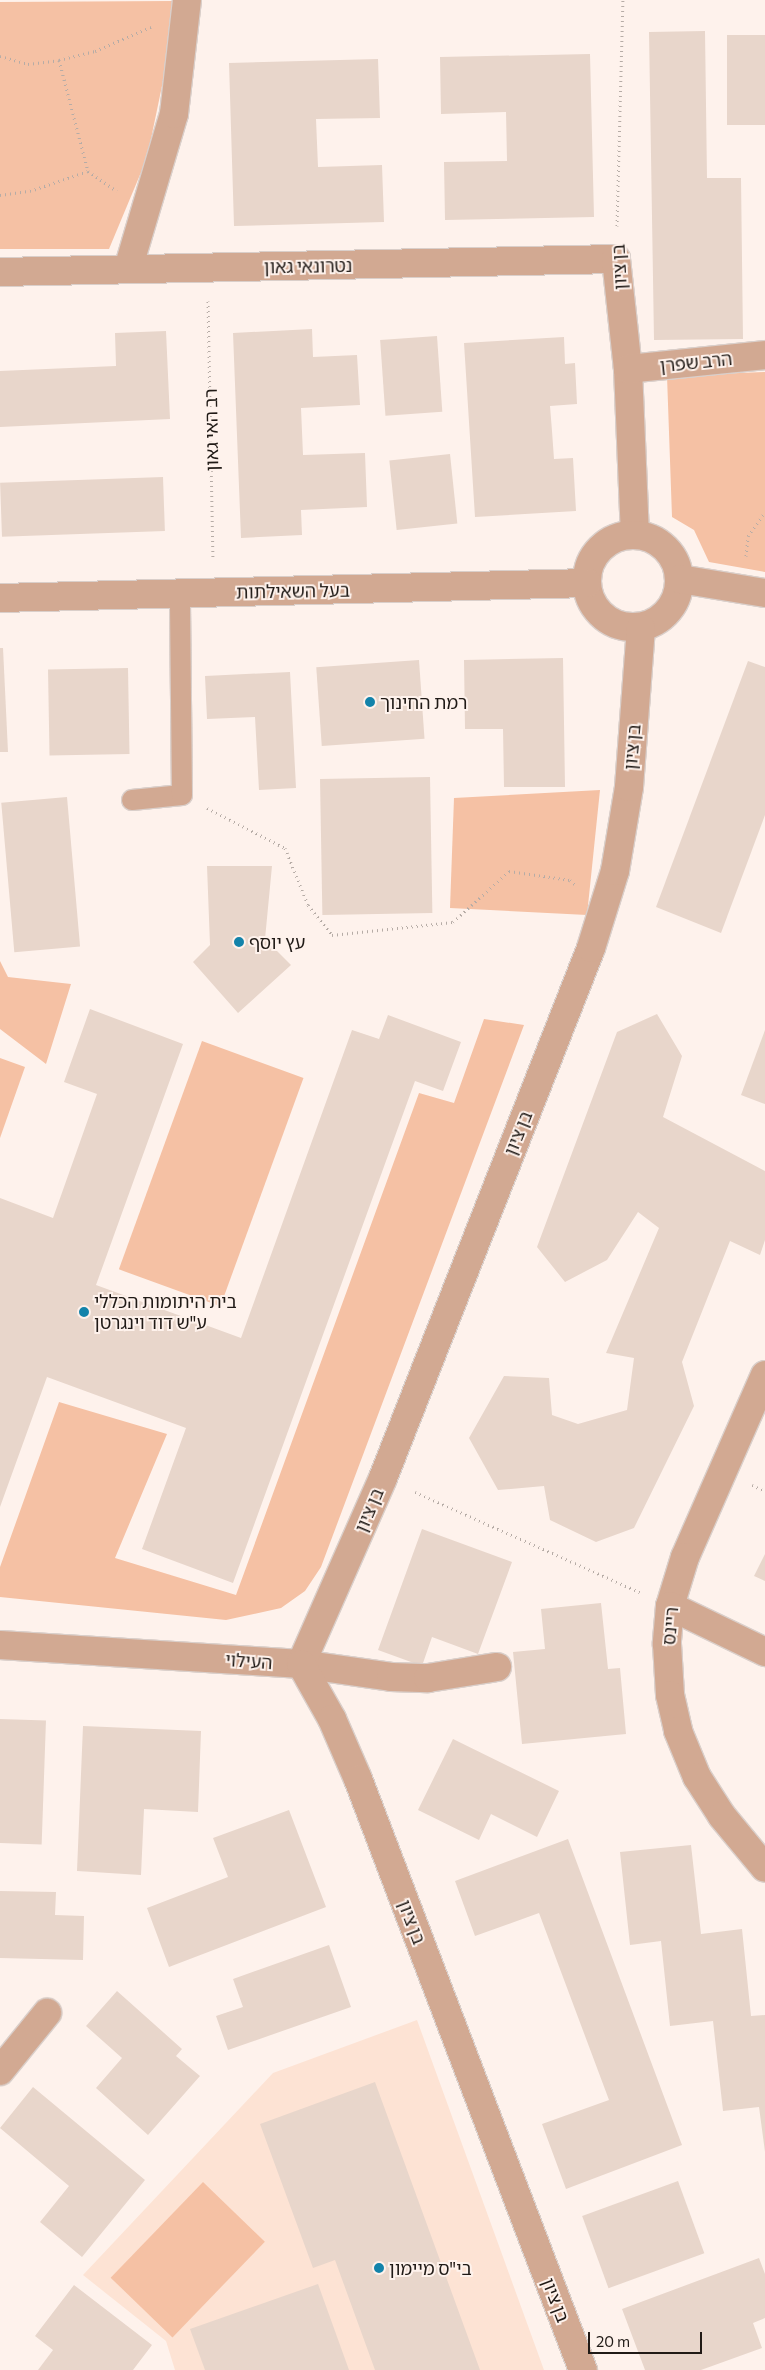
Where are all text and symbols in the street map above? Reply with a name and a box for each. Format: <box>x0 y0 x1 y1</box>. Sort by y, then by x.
street label: בן ציון <box>607 243 631 291</box>
street label: נטרונאי גאון <box>264 254 352 278</box>
street label: הרב שפרן <box>659 347 733 377</box>
street label: רב האי גאון <box>199 388 223 472</box>
street label: בעל השאילתות <box>236 579 350 603</box>
place label: רמת החינוך <box>380 691 467 713</box>
marker: רמת החינוך <box>364 696 376 708</box>
street label: בן ציון <box>619 723 645 771</box>
place label: עץ יוסף <box>249 931 305 953</box>
marker: עץ יוסף <box>233 936 245 948</box>
street label: בן ציון <box>499 1108 537 1158</box>
place label: בית היתומות הכללי ע"ש דוד וינגרטן <box>94 1291 237 1334</box>
marker: בית היתומות הכללי ע"ש דוד וינגרטן <box>78 1306 90 1318</box>
street label: בן ציון <box>350 1485 388 1535</box>
street label: ריינס <box>658 1606 682 1646</box>
street label: העילוי <box>225 1649 273 1673</box>
street label: בן ציון <box>394 1897 430 1947</box>
place label: בי"ס מיימון <box>389 2257 472 2279</box>
marker: בי"ס מיימון <box>373 2262 385 2274</box>
street label: בן ציון <box>538 2275 574 2325</box>
scale bar <box>590 2322 704 2354</box>
text: 20 m <box>596 2332 630 2350</box>

